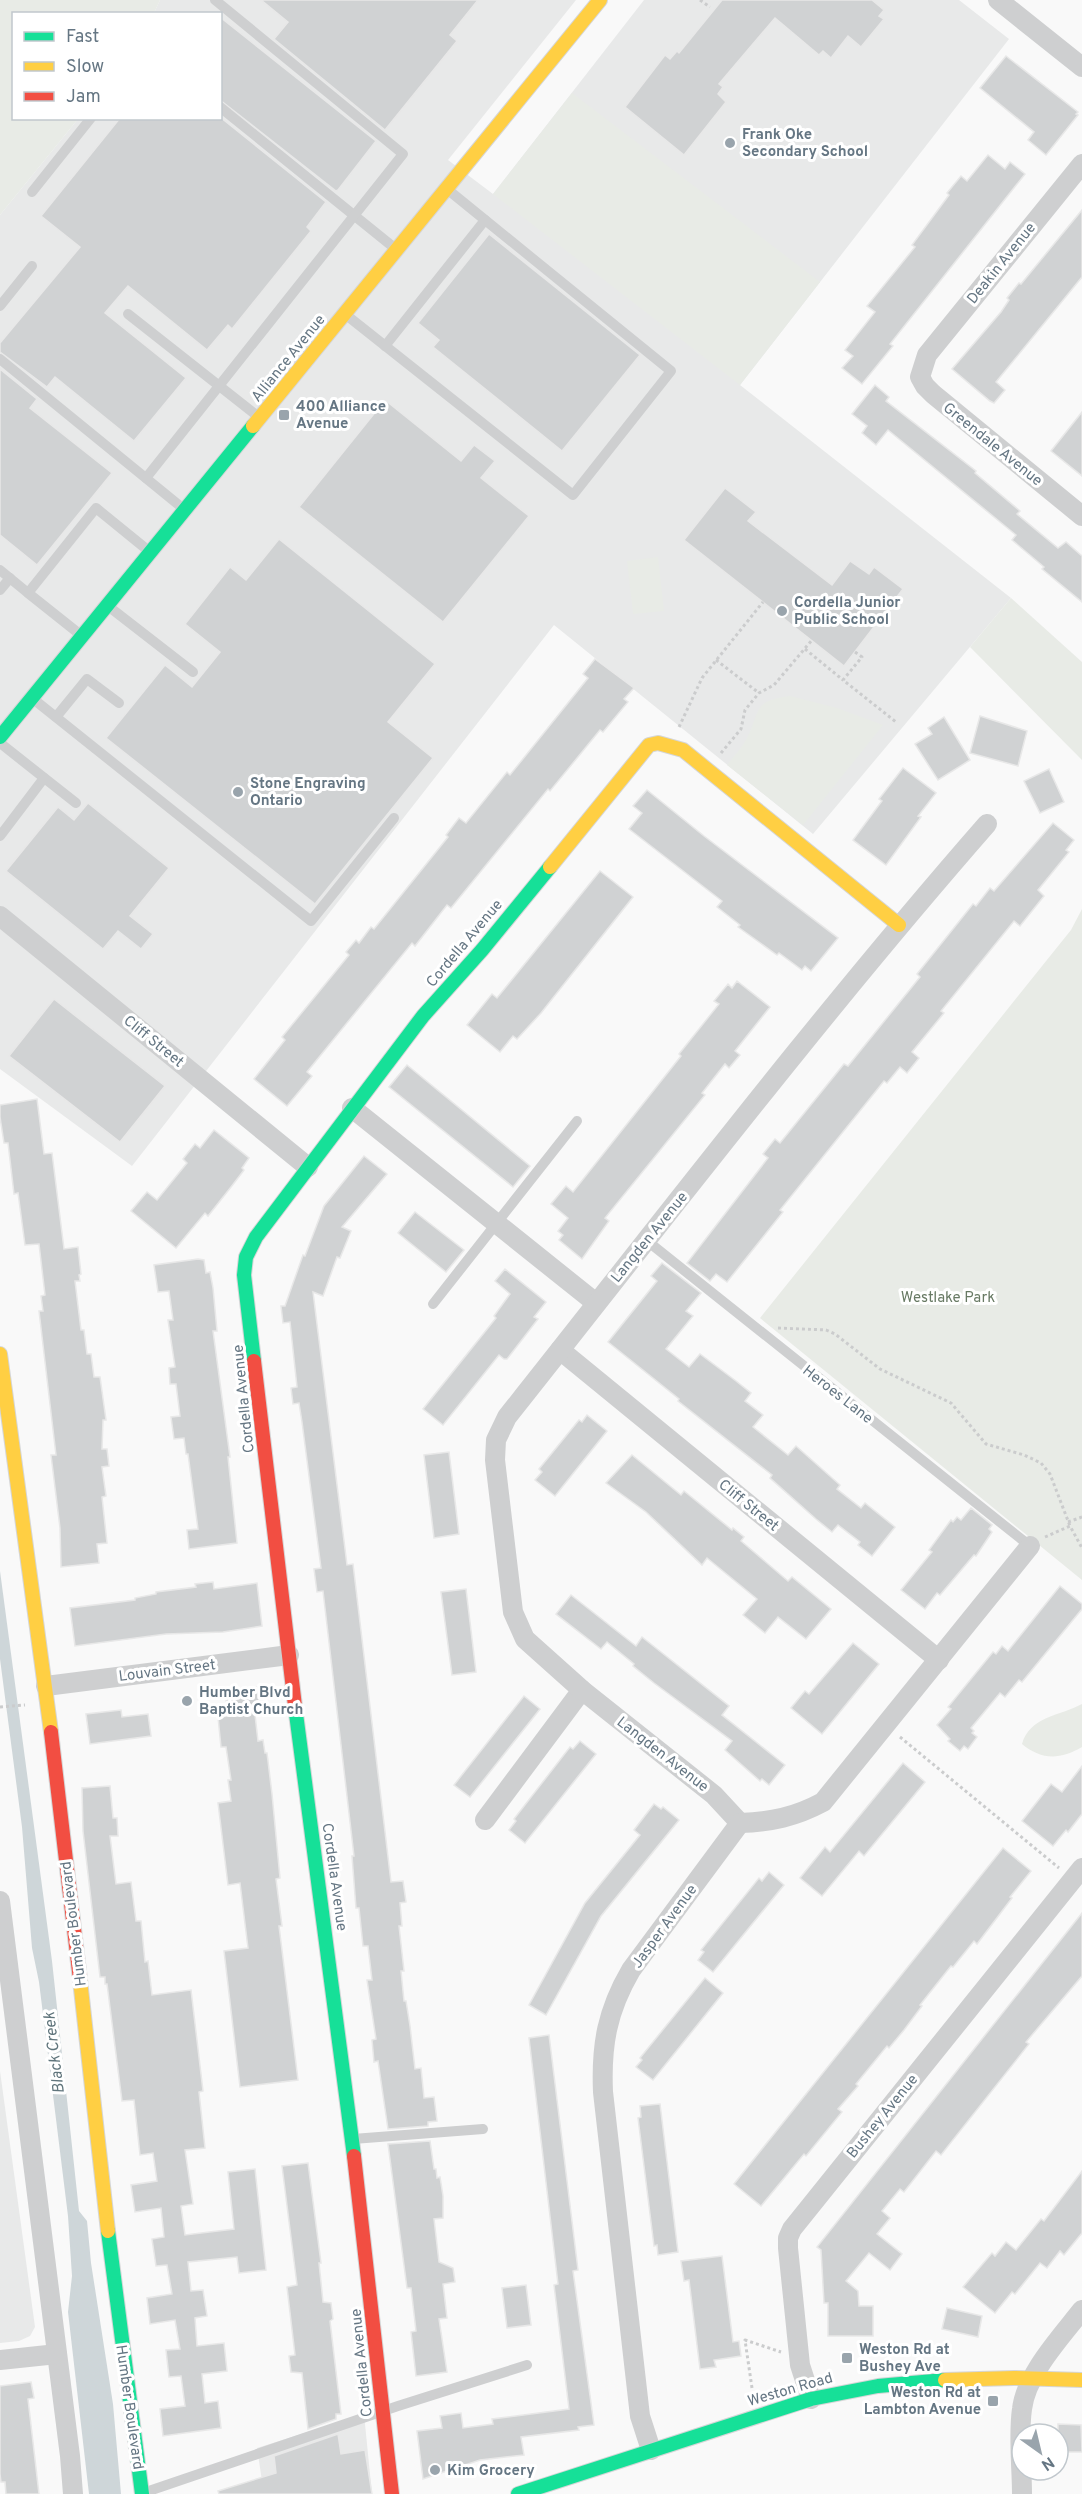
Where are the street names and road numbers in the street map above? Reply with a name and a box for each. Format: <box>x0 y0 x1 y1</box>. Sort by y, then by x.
street label: Deakin Avenue <box>964 219 1041 308</box>
street label: Alliance Avenue <box>248 311 330 407</box>
street label: Greendale Avenue <box>939 399 1046 491</box>
street label: Cordella Avenue <box>423 896 507 992</box>
street label: Cliff Street <box>119 1012 187 1072</box>
street label: Langden Avenue <box>608 1189 693 1287</box>
street label: Cordella Avenue <box>229 1344 260 1454</box>
street label: Heroes Lane <box>798 1362 876 1429</box>
street label: Cliff Street <box>714 1476 782 1536</box>
street label: Louvain Street <box>118 1656 217 1687</box>
street label: Langden Avenue <box>612 1713 712 1797</box>
street label: Cordella Avenue <box>317 1822 350 1932</box>
street label: Humber Boulevard <box>57 1860 92 1987</box>
street label: Jasper Avenue <box>628 1881 702 1972</box>
street label: Bushey Avenue <box>843 2071 923 2163</box>
street label: Cordella Avenue <box>347 2308 378 2418</box>
street label: Humber Boulevard <box>110 2344 147 2471</box>
street label: Weston Road <box>746 2369 835 2412</box>

